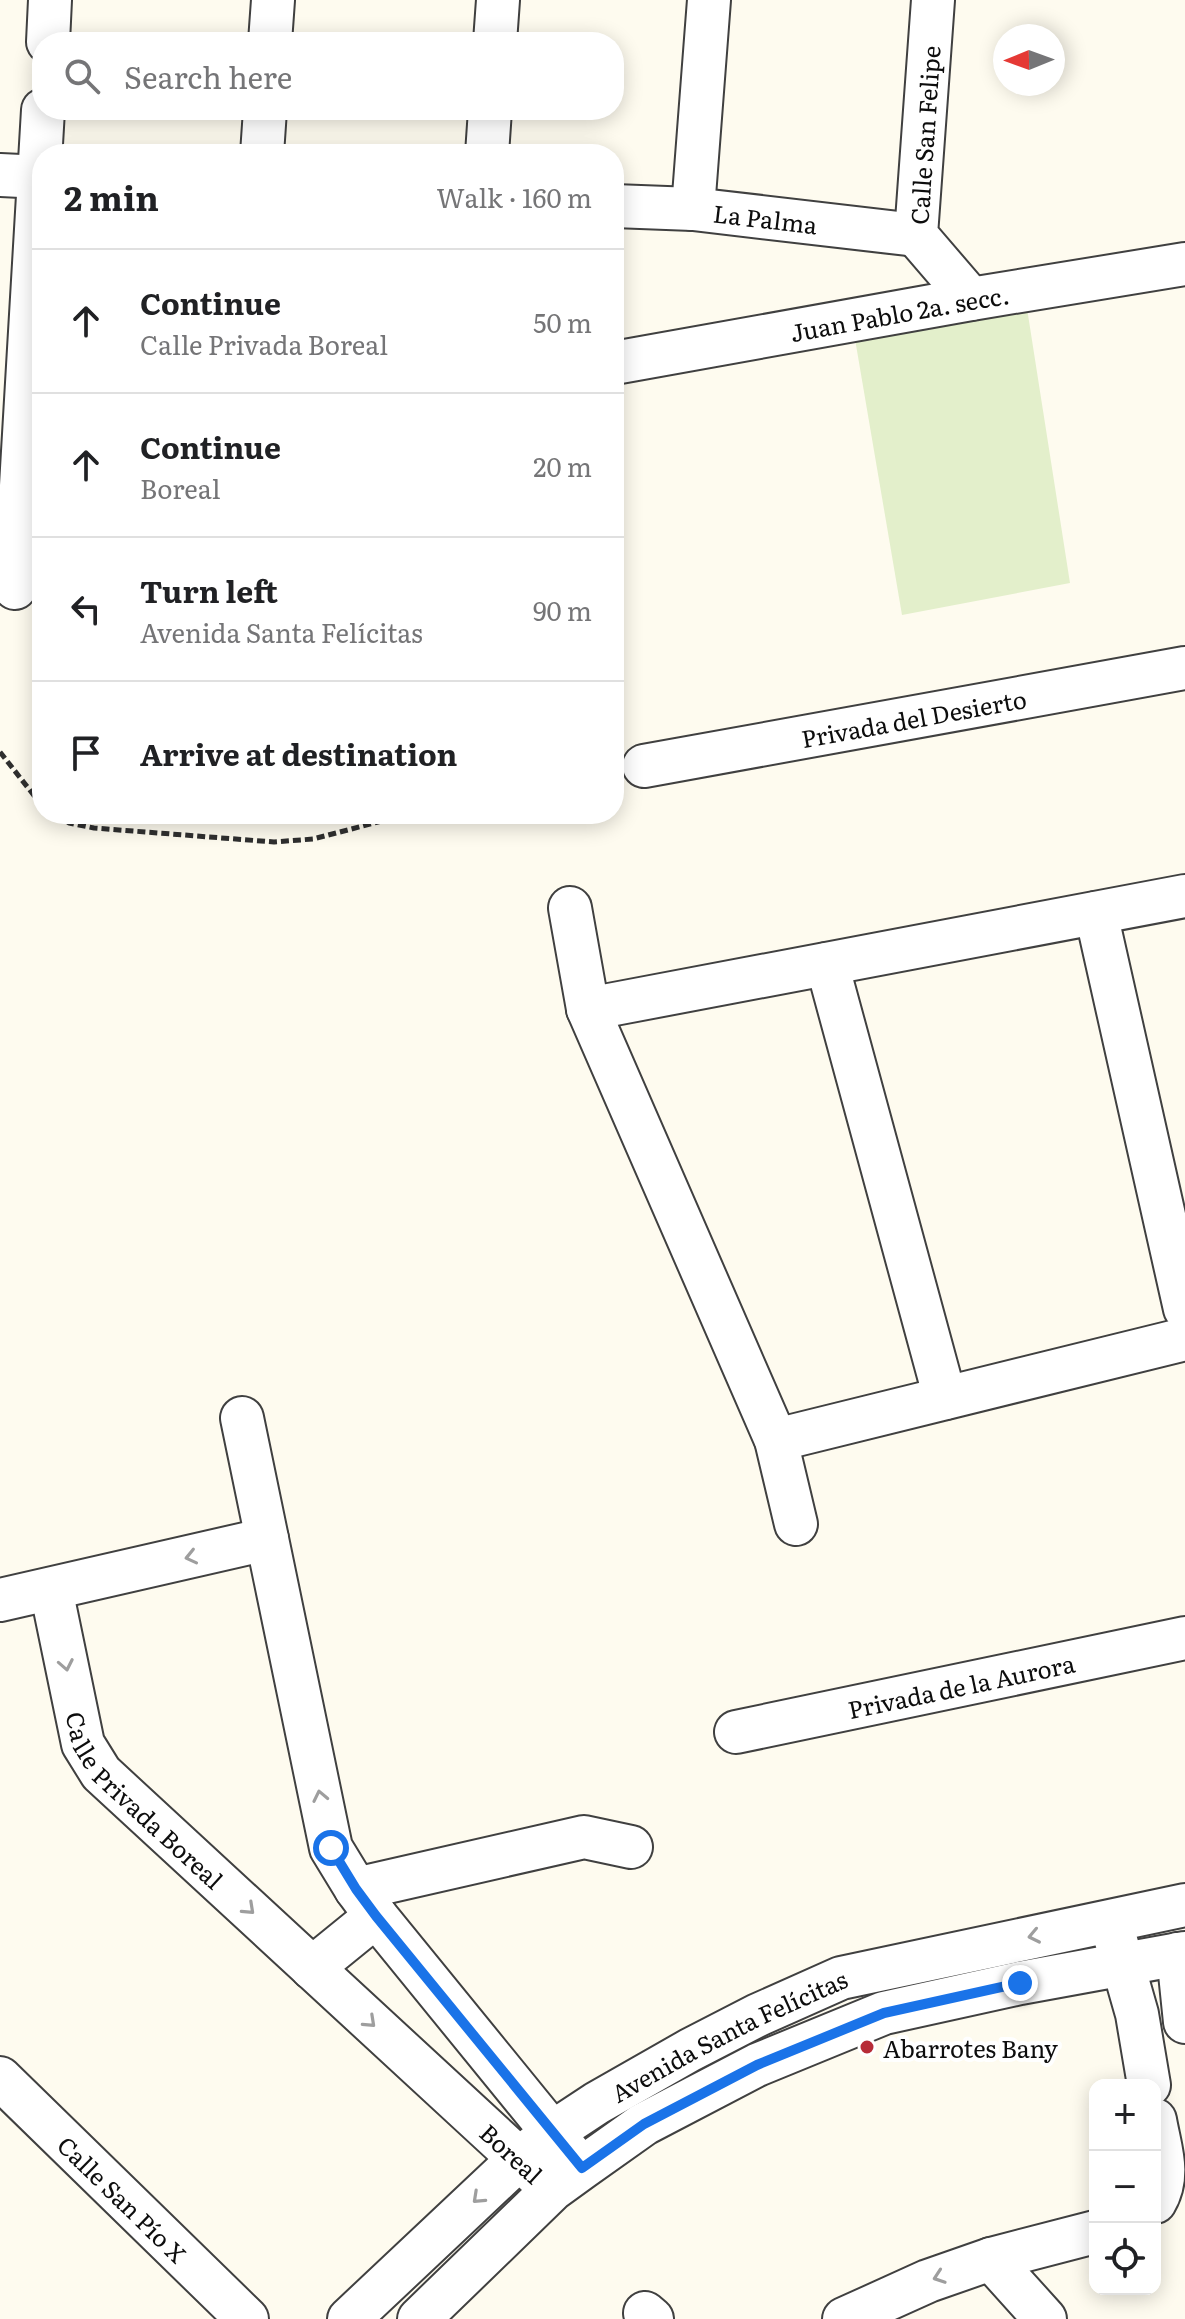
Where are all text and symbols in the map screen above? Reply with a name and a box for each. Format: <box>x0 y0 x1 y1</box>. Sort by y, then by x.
north arrow <box>993 24 1065 96</box>
search box <box>32 32 624 120</box>
street label: Calle San Felipe <box>900 44 948 226</box>
icon: search <box>60 54 104 98</box>
text: Search here <box>124 54 292 98</box>
text: 2 min <box>64 171 159 221</box>
text: Walk · 160 m <box>436 177 592 216</box>
street label: La Palma <box>711 194 819 241</box>
street label: Juan Pablo 2a. secc. <box>787 276 1012 349</box>
text: Continue <box>140 280 281 324</box>
icon: ahead <box>64 299 108 343</box>
text: 50 m <box>533 302 592 341</box>
text: Calle Privada Boreal <box>140 324 388 363</box>
text: Continue <box>140 424 281 468</box>
icon: ahead <box>64 443 108 487</box>
text: 20 m <box>533 446 592 485</box>
text: Boreal <box>140 468 220 507</box>
text: Turn left <box>140 568 278 612</box>
icon: left <box>64 587 108 631</box>
text: 90 m <box>533 590 592 629</box>
text: Avenida Santa Felícitas <box>140 612 423 651</box>
street label: Privada del Desierto <box>798 680 1029 755</box>
icon: arrive <box>64 731 108 775</box>
text: Arrive at destination <box>140 731 457 775</box>
one-way arrow <box>185 1548 199 1565</box>
street label: Privada de la Aurora <box>845 1644 1078 1726</box>
one-way arrow <box>57 1658 74 1672</box>
street label: Calle Privada Boreal <box>59 1708 232 1896</box>
one-way arrow <box>312 1790 329 1804</box>
route start <box>313 1830 349 1866</box>
one-way arrow <box>239 1900 254 1914</box>
one-way arrow <box>1027 1927 1041 1944</box>
street label: Avenida Santa Felícitas <box>604 1960 852 2109</box>
route end <box>1002 1965 1038 2001</box>
one-way arrow <box>360 2012 375 2026</box>
place label: Abarrotes Bany <box>883 2030 1058 2065</box>
marker: Abarrotes Bany <box>858 2038 876 2056</box>
map controls <box>1089 2079 1161 2295</box>
button: + <box>1089 2079 1161 2151</box>
street label: Boreal <box>473 2114 551 2190</box>
street label: Calle San Pío X <box>51 2127 196 2269</box>
button: − <box>1089 2151 1161 2223</box>
one-way arrow <box>473 2188 488 2202</box>
button: locate <box>1089 2223 1161 2295</box>
one-way arrow <box>933 2267 947 2283</box>

